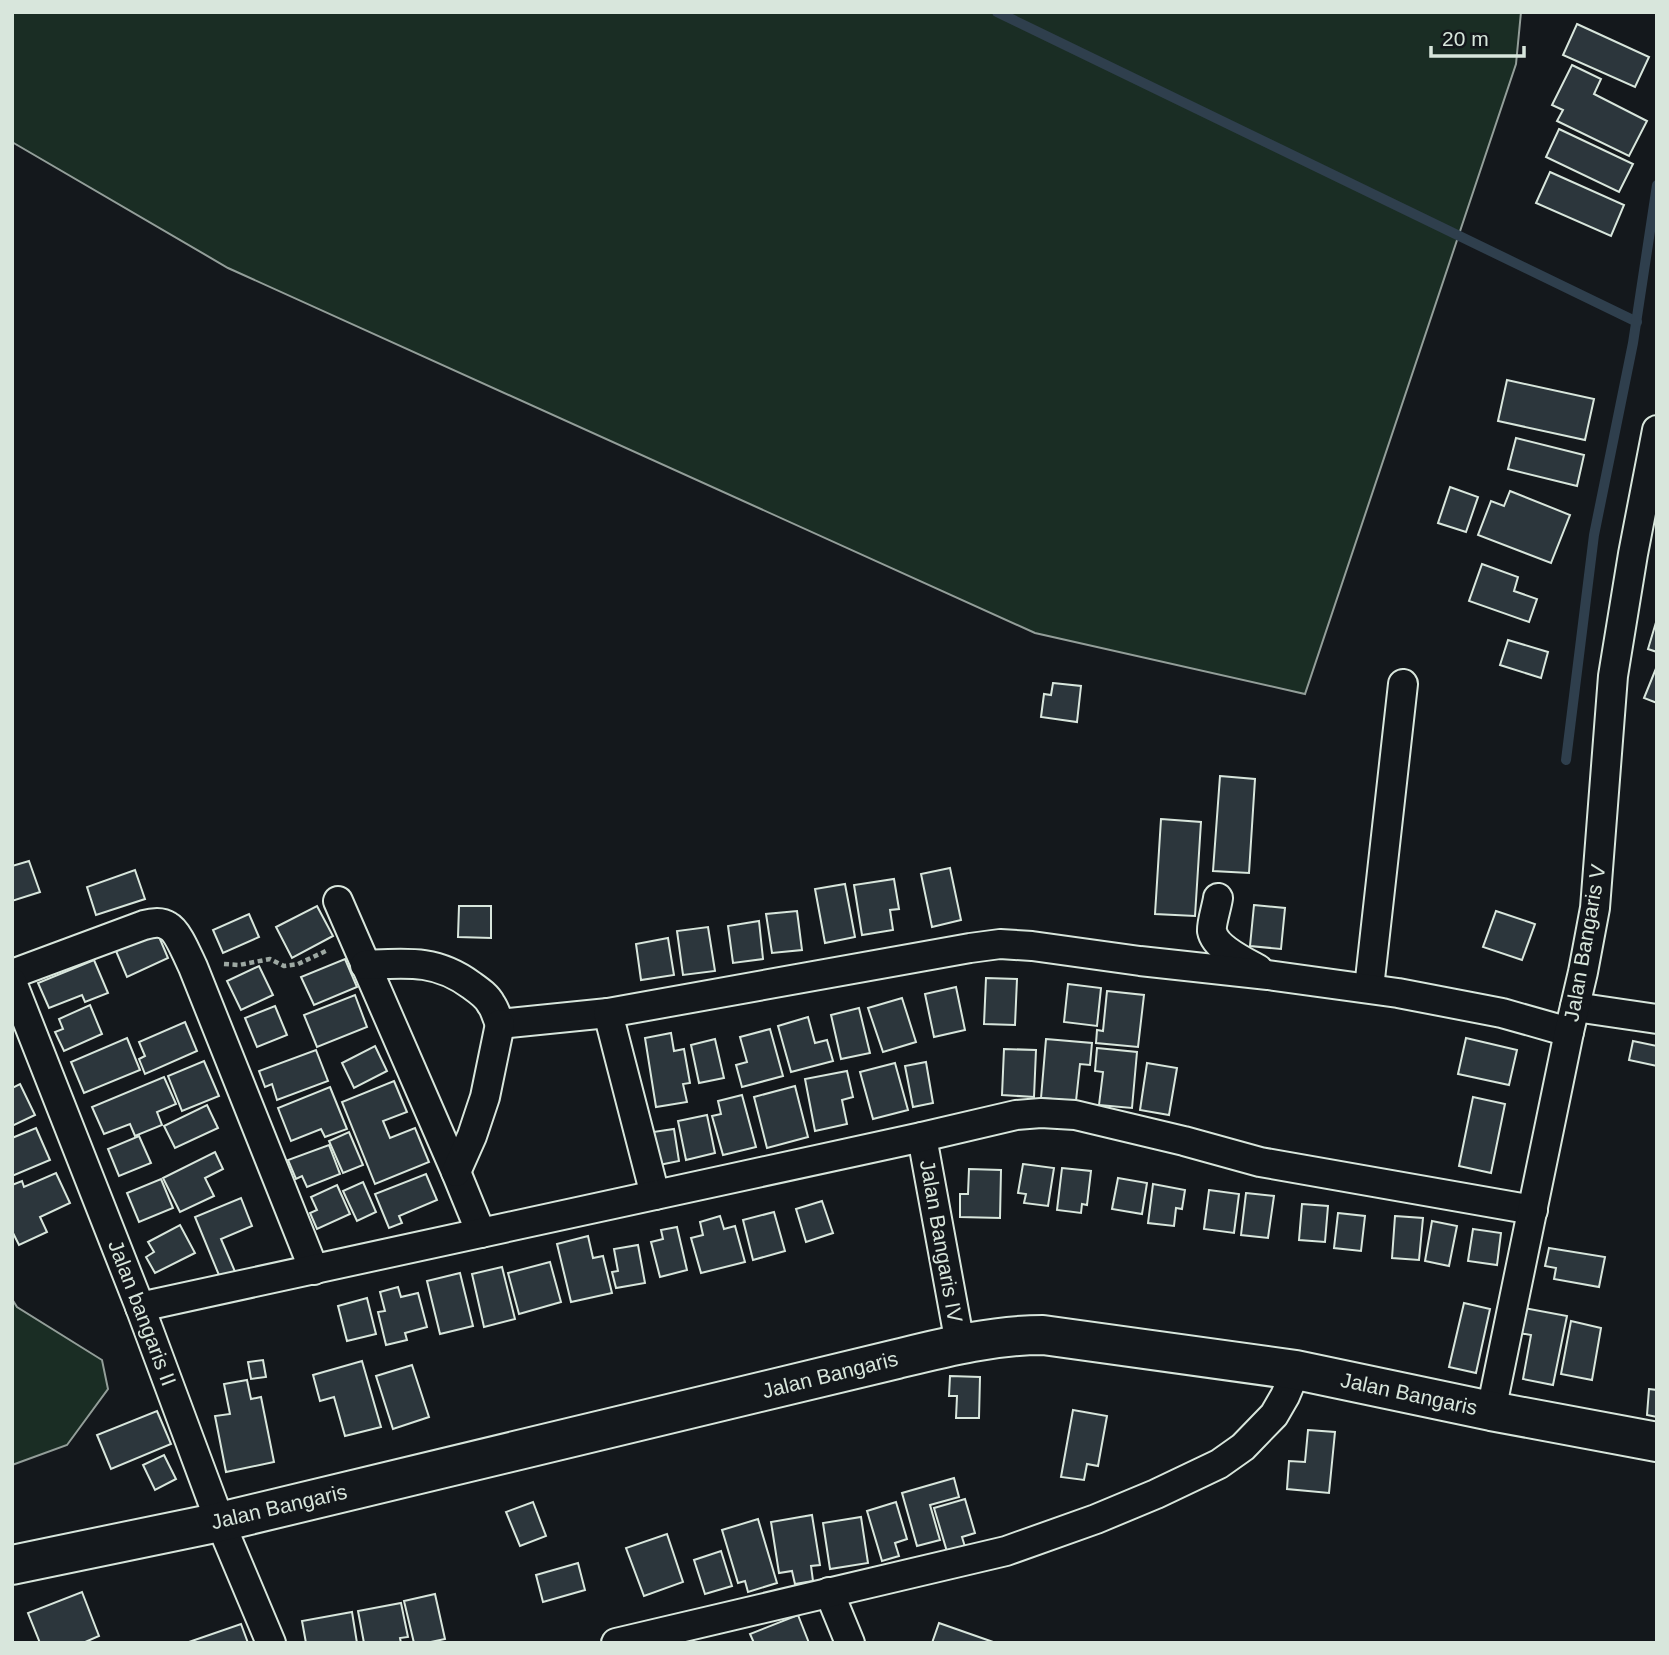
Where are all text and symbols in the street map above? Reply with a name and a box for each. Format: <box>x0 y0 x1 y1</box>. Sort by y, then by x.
scale bar <box>1431 14 1524 58</box>
text: 20 m <box>1442 27 1489 50</box>
street label: Jalan Bangaris V <box>1559 863 1610 1023</box>
street label: Jalan Bangaris IV <box>916 1158 967 1324</box>
street label: Jalan bangaris II <box>104 1237 181 1389</box>
street label: Jalan Bangaris <box>760 1347 900 1402</box>
street label: Jalan Bangaris <box>1339 1368 1479 1419</box>
street label: Jalan Bangaris <box>209 1480 349 1533</box>

